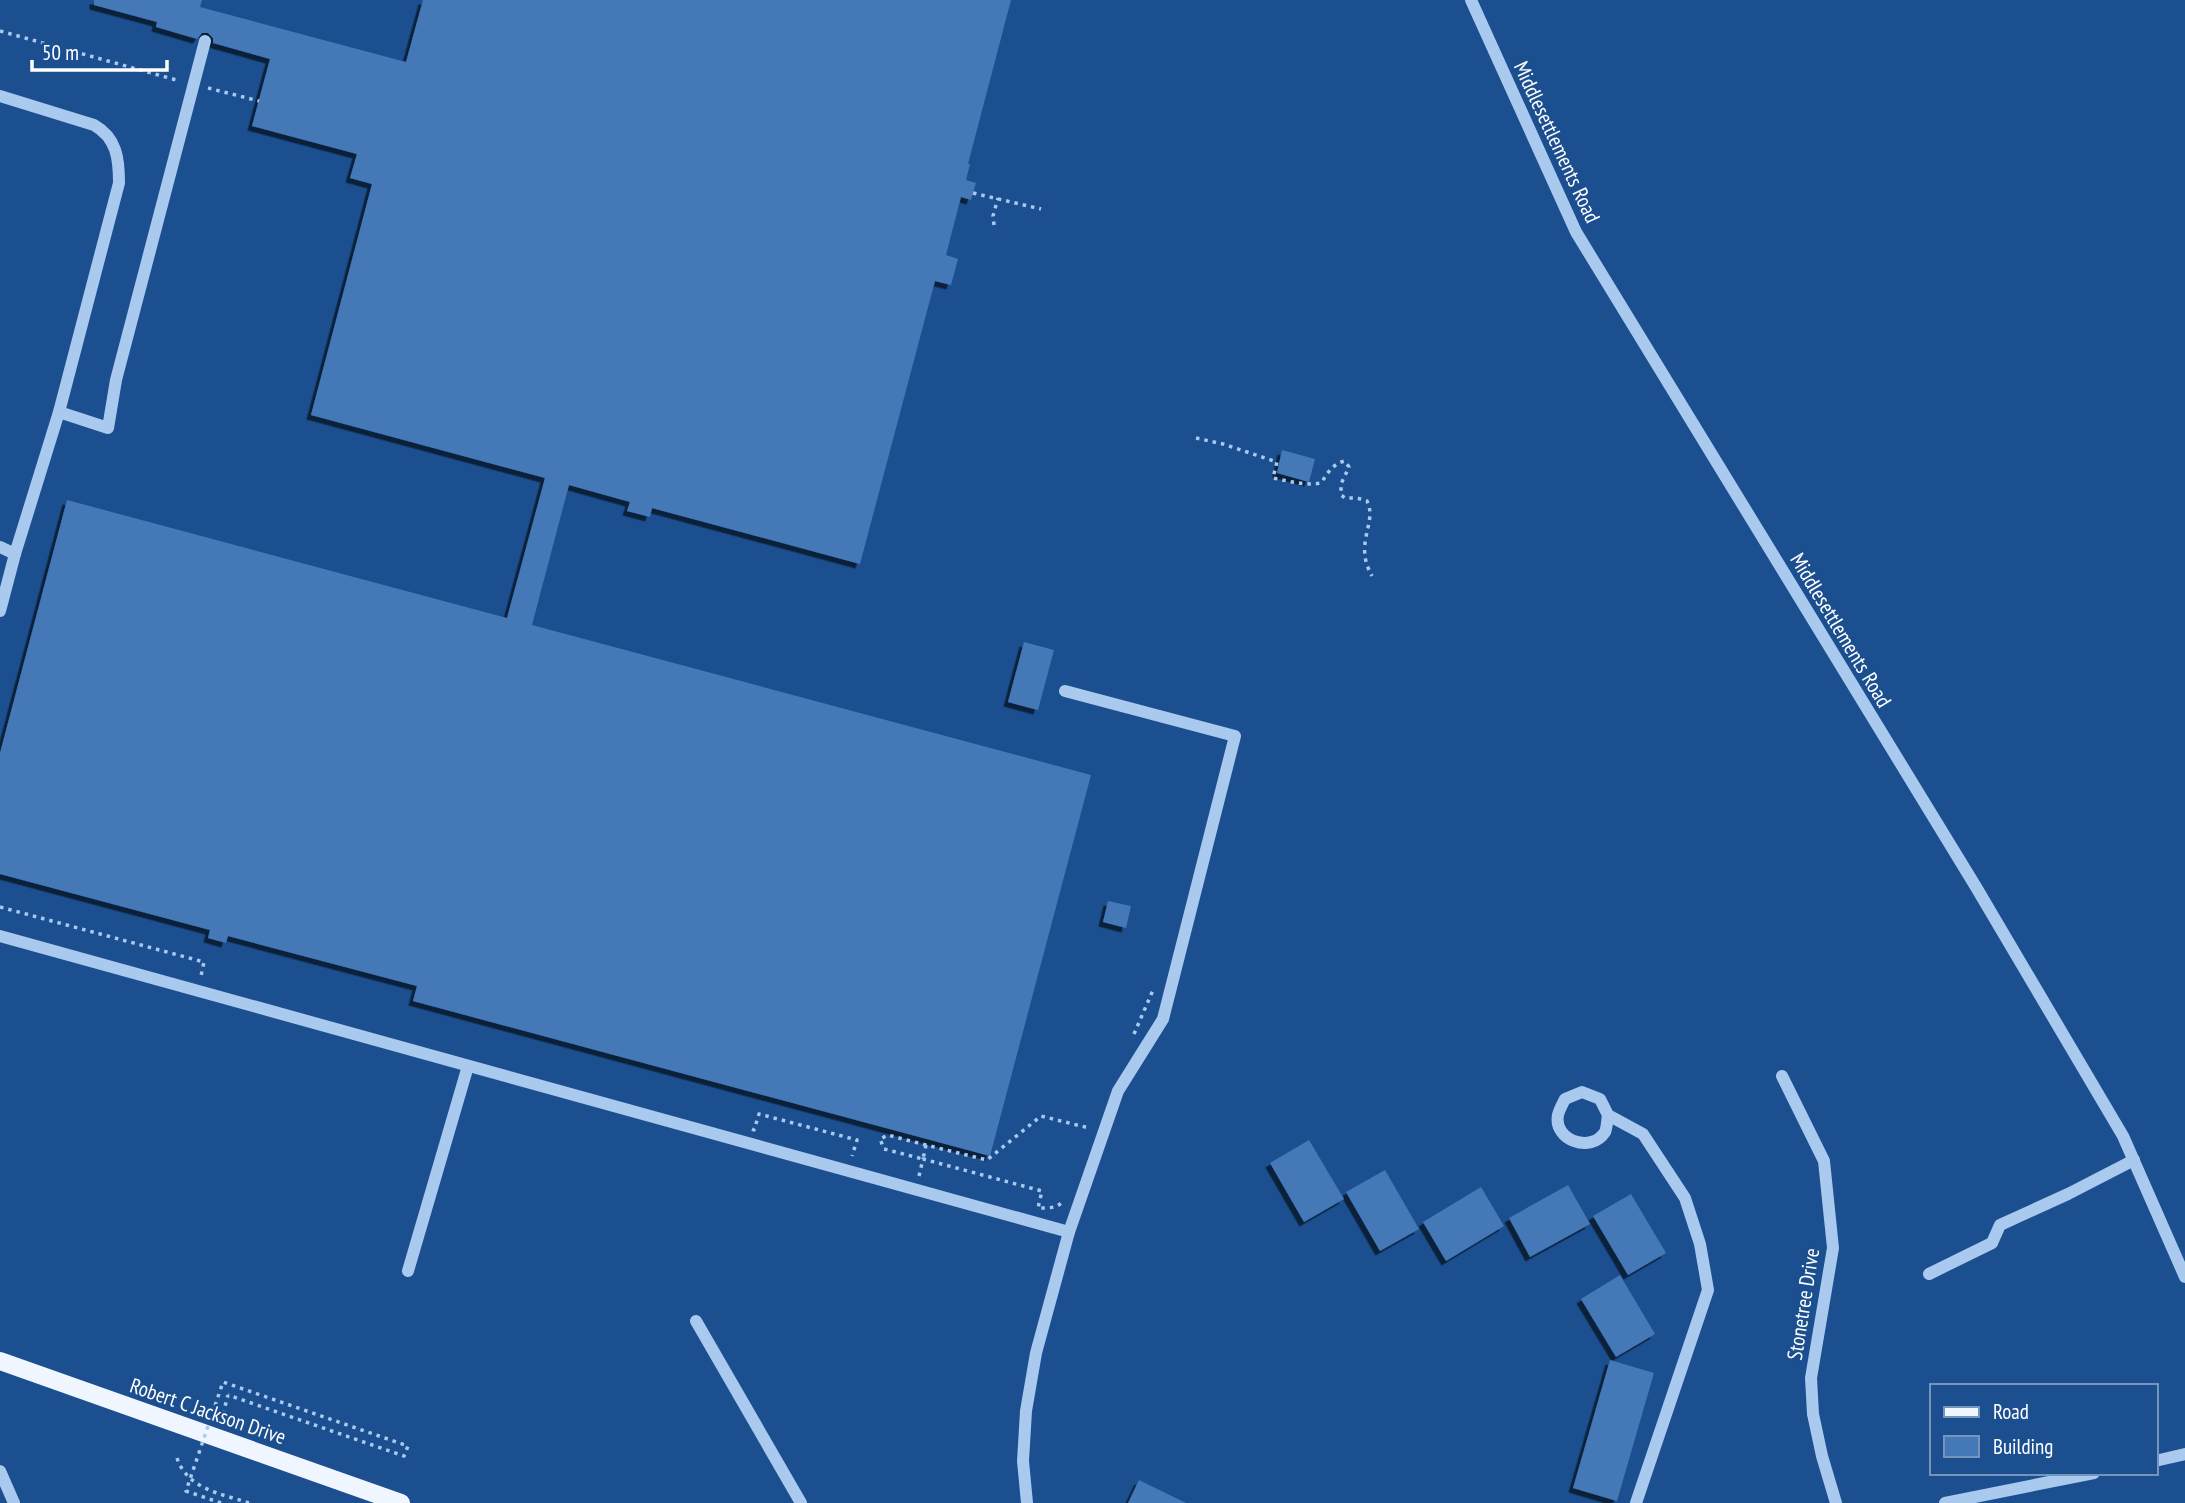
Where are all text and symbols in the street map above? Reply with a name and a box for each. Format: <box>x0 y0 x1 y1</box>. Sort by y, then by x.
scale bar <box>32 28 166 72</box>
text: 50 m <box>42 39 79 66</box>
street label: Middlesettlements Road <box>1508 57 1606 227</box>
street label: Middlesettlements Road <box>1784 548 1898 712</box>
street label: Stonetree Drive <box>1781 1246 1825 1362</box>
street label: Robert C Jackson Drive <box>127 1372 289 1450</box>
legend <box>1930 1384 2157 1475</box>
text: Road <box>1993 1398 2029 1425</box>
text: Building <box>1993 1433 2053 1460</box>

